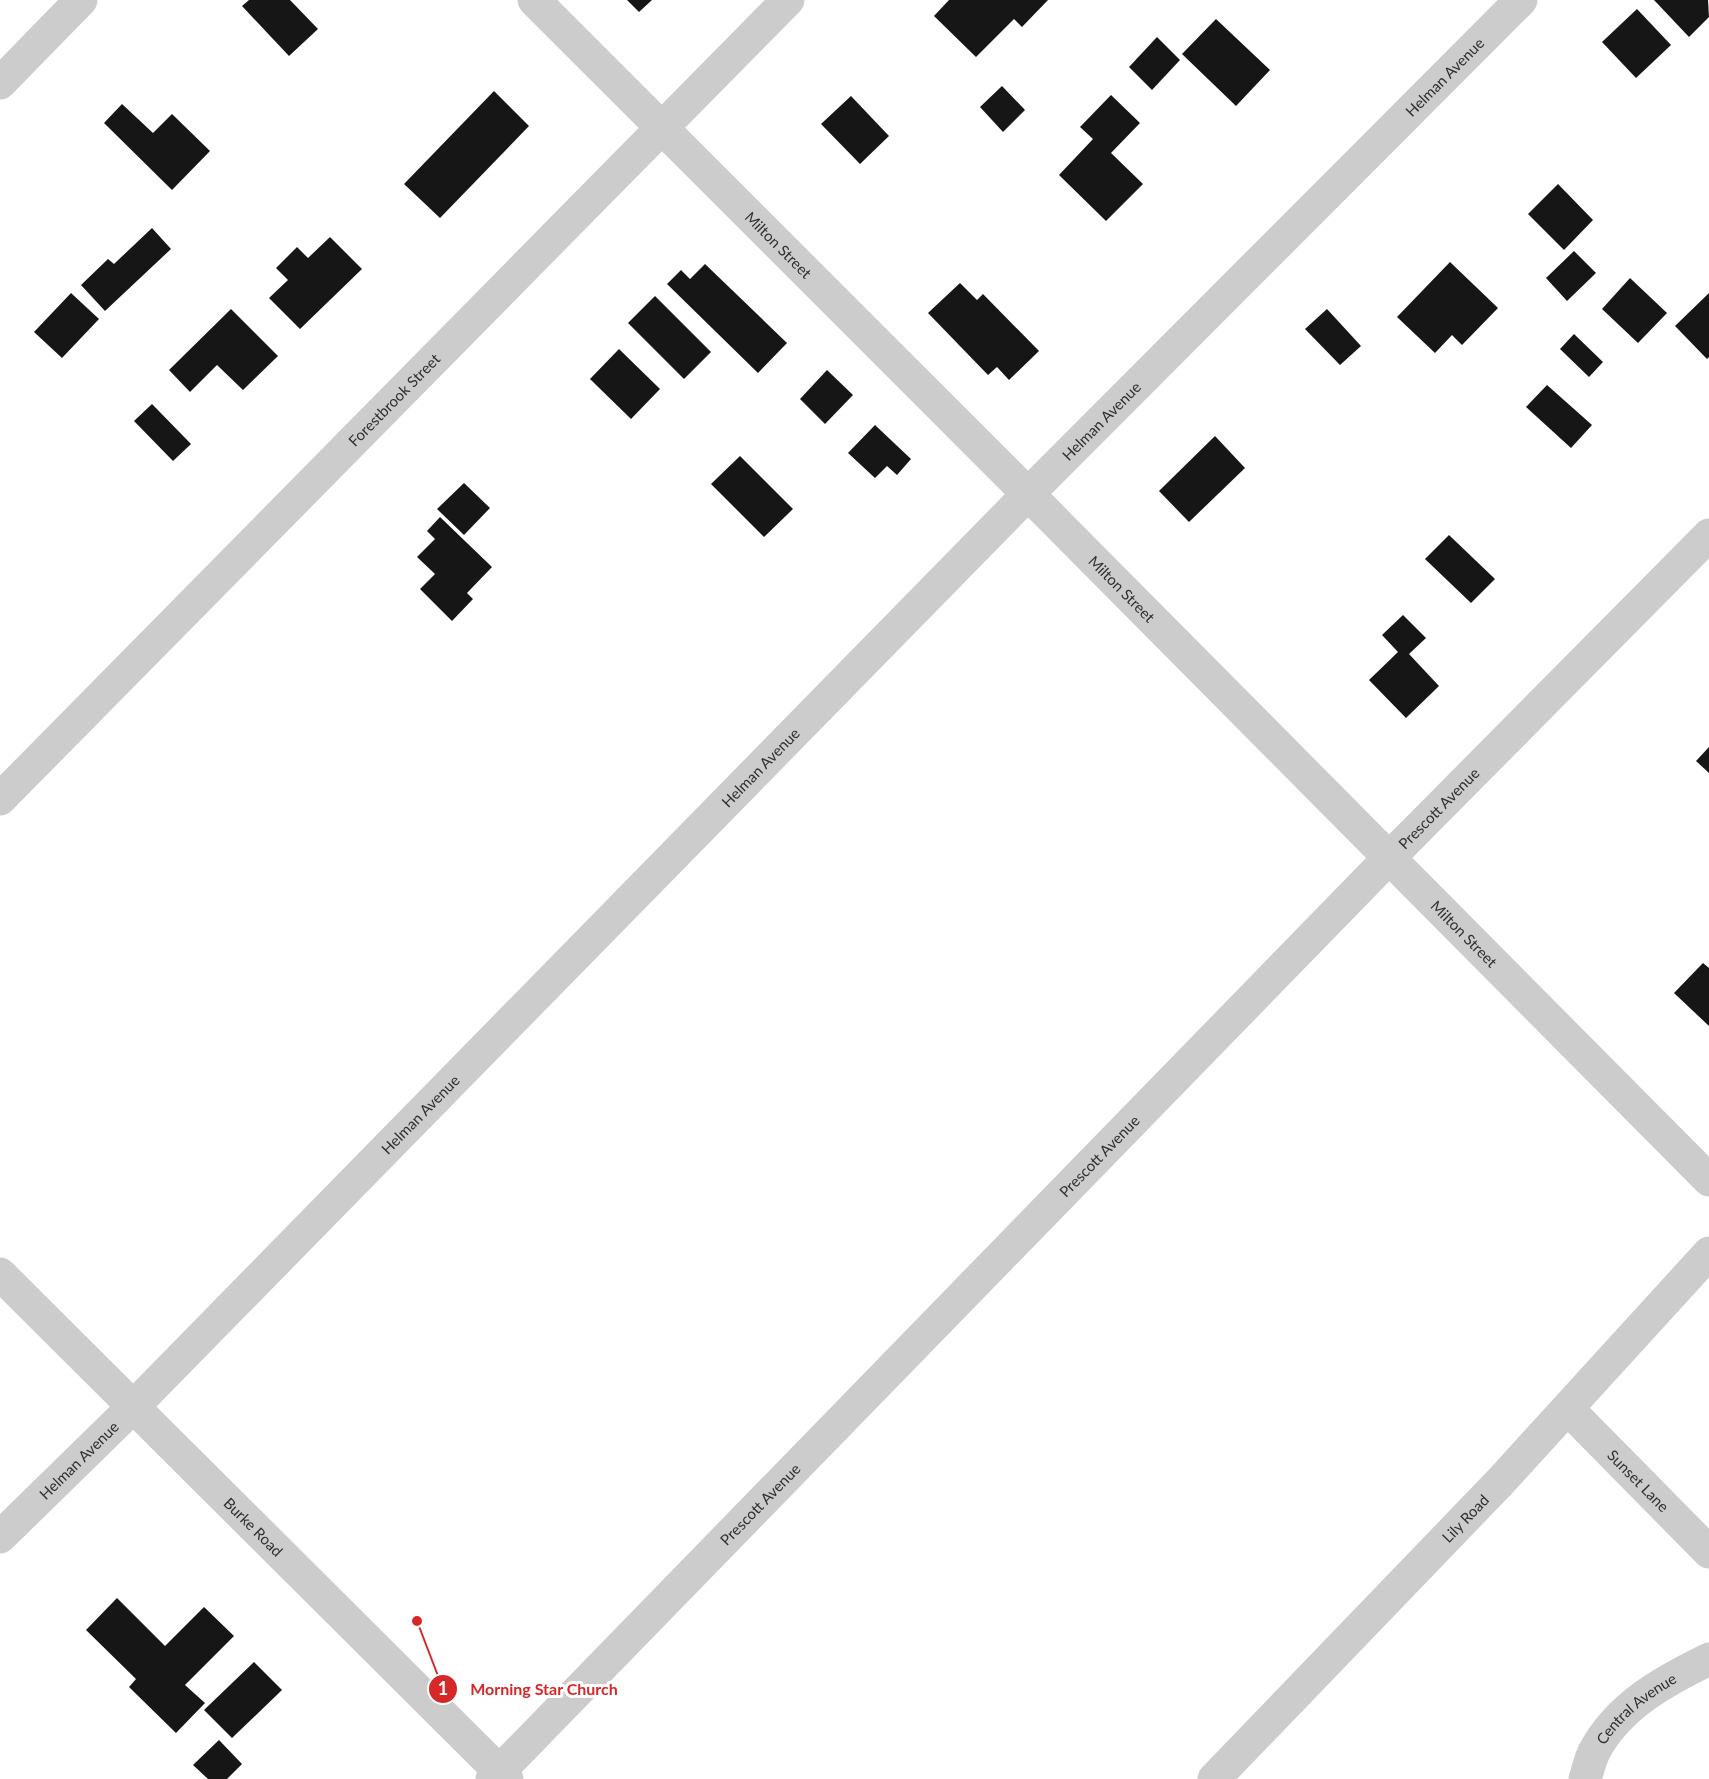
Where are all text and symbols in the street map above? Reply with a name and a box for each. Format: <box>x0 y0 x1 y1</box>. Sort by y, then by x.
street label: Helman Avenue <box>1401 34 1488 120</box>
street label: Milton Street <box>742 208 816 282</box>
street label: Forestbrook Street <box>344 349 444 450</box>
street label: Helman Avenue <box>1058 378 1144 464</box>
street label: Milton Street <box>1085 552 1159 626</box>
street label: Helman Avenue <box>717 724 803 811</box>
street label: Prescott Avenue <box>1394 764 1483 852</box>
street label: Milton Street <box>1427 896 1502 971</box>
street label: Helman Avenue <box>377 1071 463 1158</box>
street label: Prescott Avenue <box>1055 1111 1143 1200</box>
street label: Helman Avenue <box>35 1417 122 1503</box>
street label: Sunset Lane <box>1604 1446 1673 1515</box>
street label: Prescott Avenue <box>716 1459 804 1549</box>
street label: Lily Road <box>1438 1491 1492 1546</box>
street label: Burke Road <box>220 1494 287 1560</box>
street label: Central Avenue <box>1592 1669 1679 1747</box>
callout: Morning Star Church <box>428 1672 630 1706</box>
text: 1 <box>438 1677 448 1699</box>
text: Morning Star Church <box>470 1679 618 1698</box>

